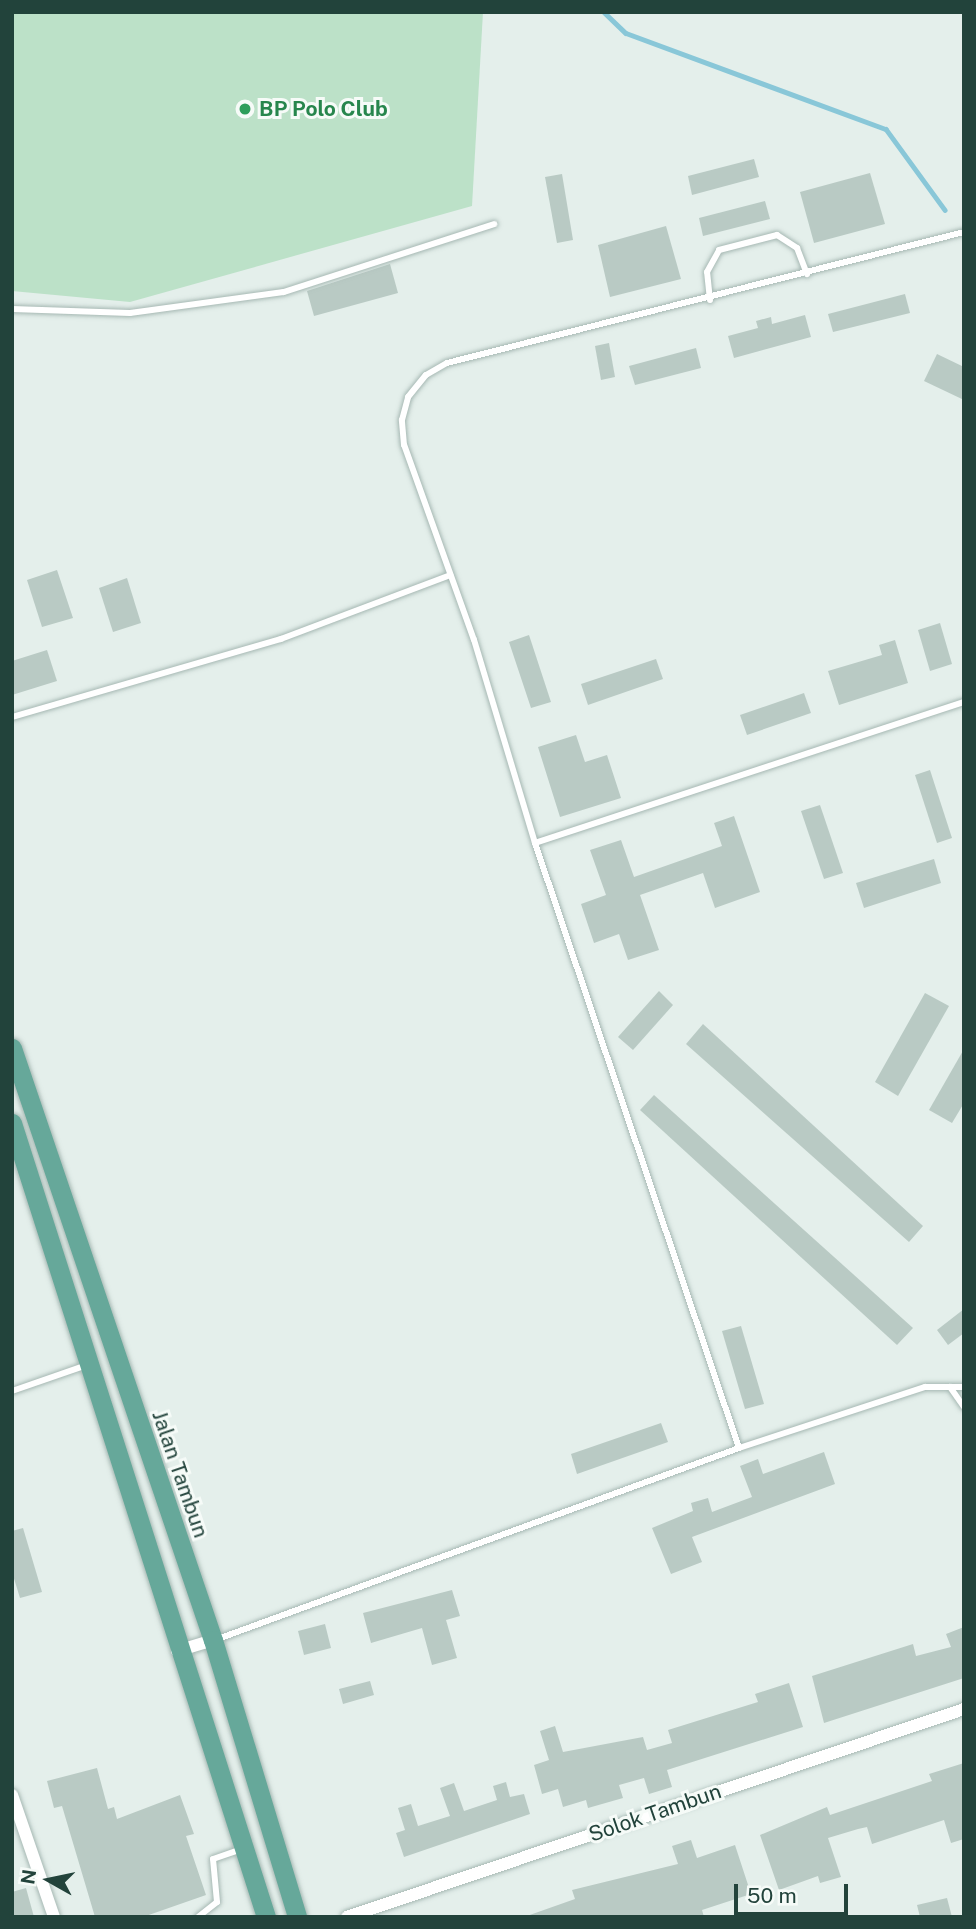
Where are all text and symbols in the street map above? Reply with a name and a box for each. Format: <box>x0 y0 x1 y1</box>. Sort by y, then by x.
place label: BP Polo Club <box>259 96 388 122</box>
marker: BP Polo Club <box>237 101 253 117</box>
street label: Jalan Tambun <box>146 1407 214 1541</box>
street label: Solok Tambun <box>585 1779 725 1847</box>
north arrow <box>14 1845 84 1915</box>
text: N <box>16 1868 40 1886</box>
scale bar <box>738 1870 852 1914</box>
text: 50 m <box>747 1883 797 1908</box>

